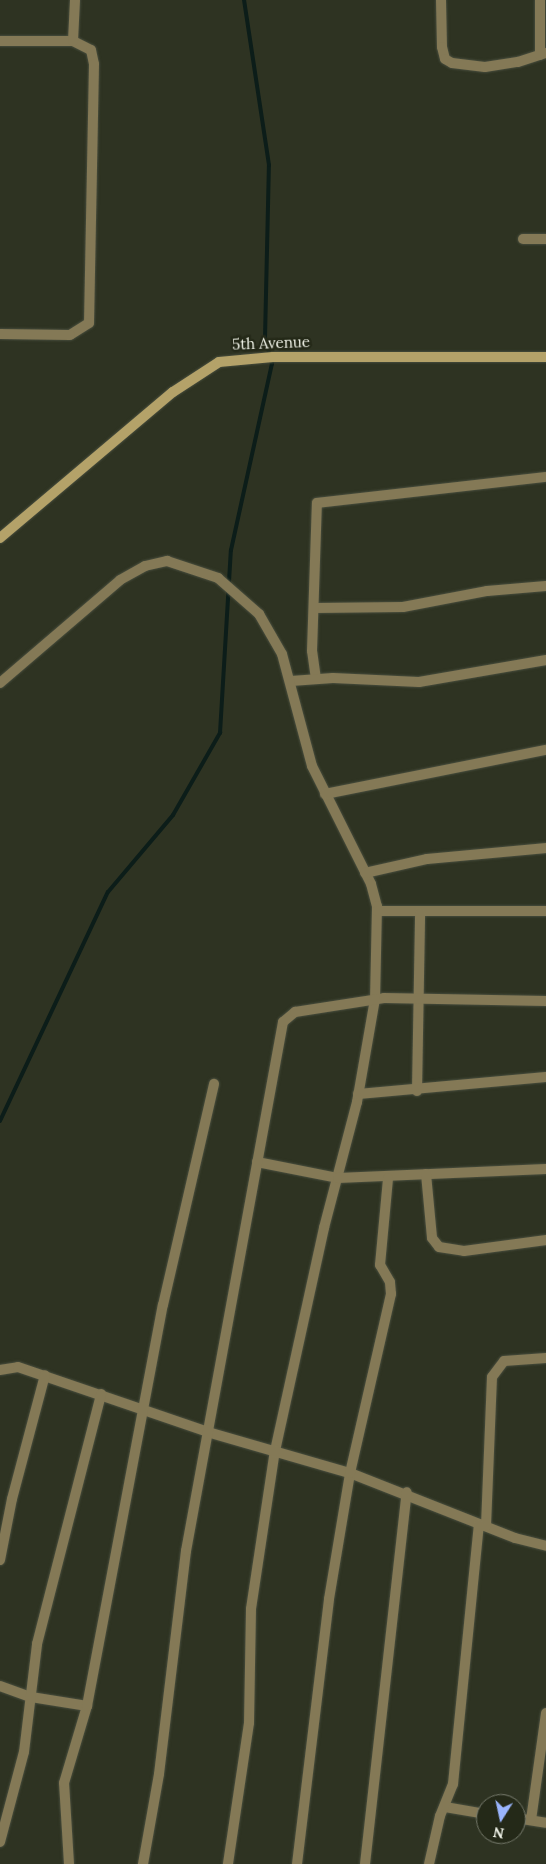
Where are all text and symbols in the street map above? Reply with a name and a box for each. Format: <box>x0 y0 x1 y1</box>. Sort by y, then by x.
street label: 5th Avenue <box>232 333 310 353</box>
north arrow <box>476 1794 526 1844</box>
text: N <box>492 1823 505 1843</box>

